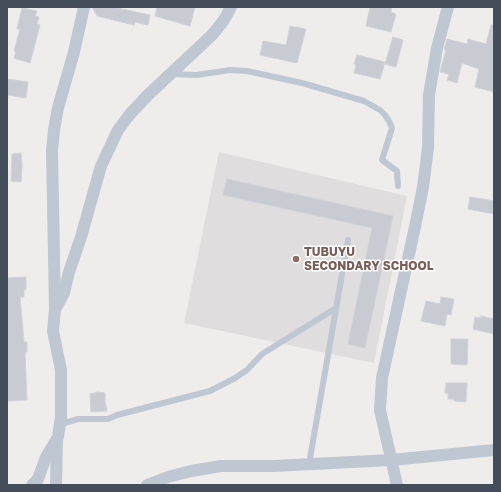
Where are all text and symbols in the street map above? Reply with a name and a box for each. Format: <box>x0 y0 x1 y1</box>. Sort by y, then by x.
place label: TUBUYU SECONDARY SCHOOL <box>304 245 434 273</box>
marker: TUBUYU SECONDARY SCHOOL <box>291 254 301 264</box>

